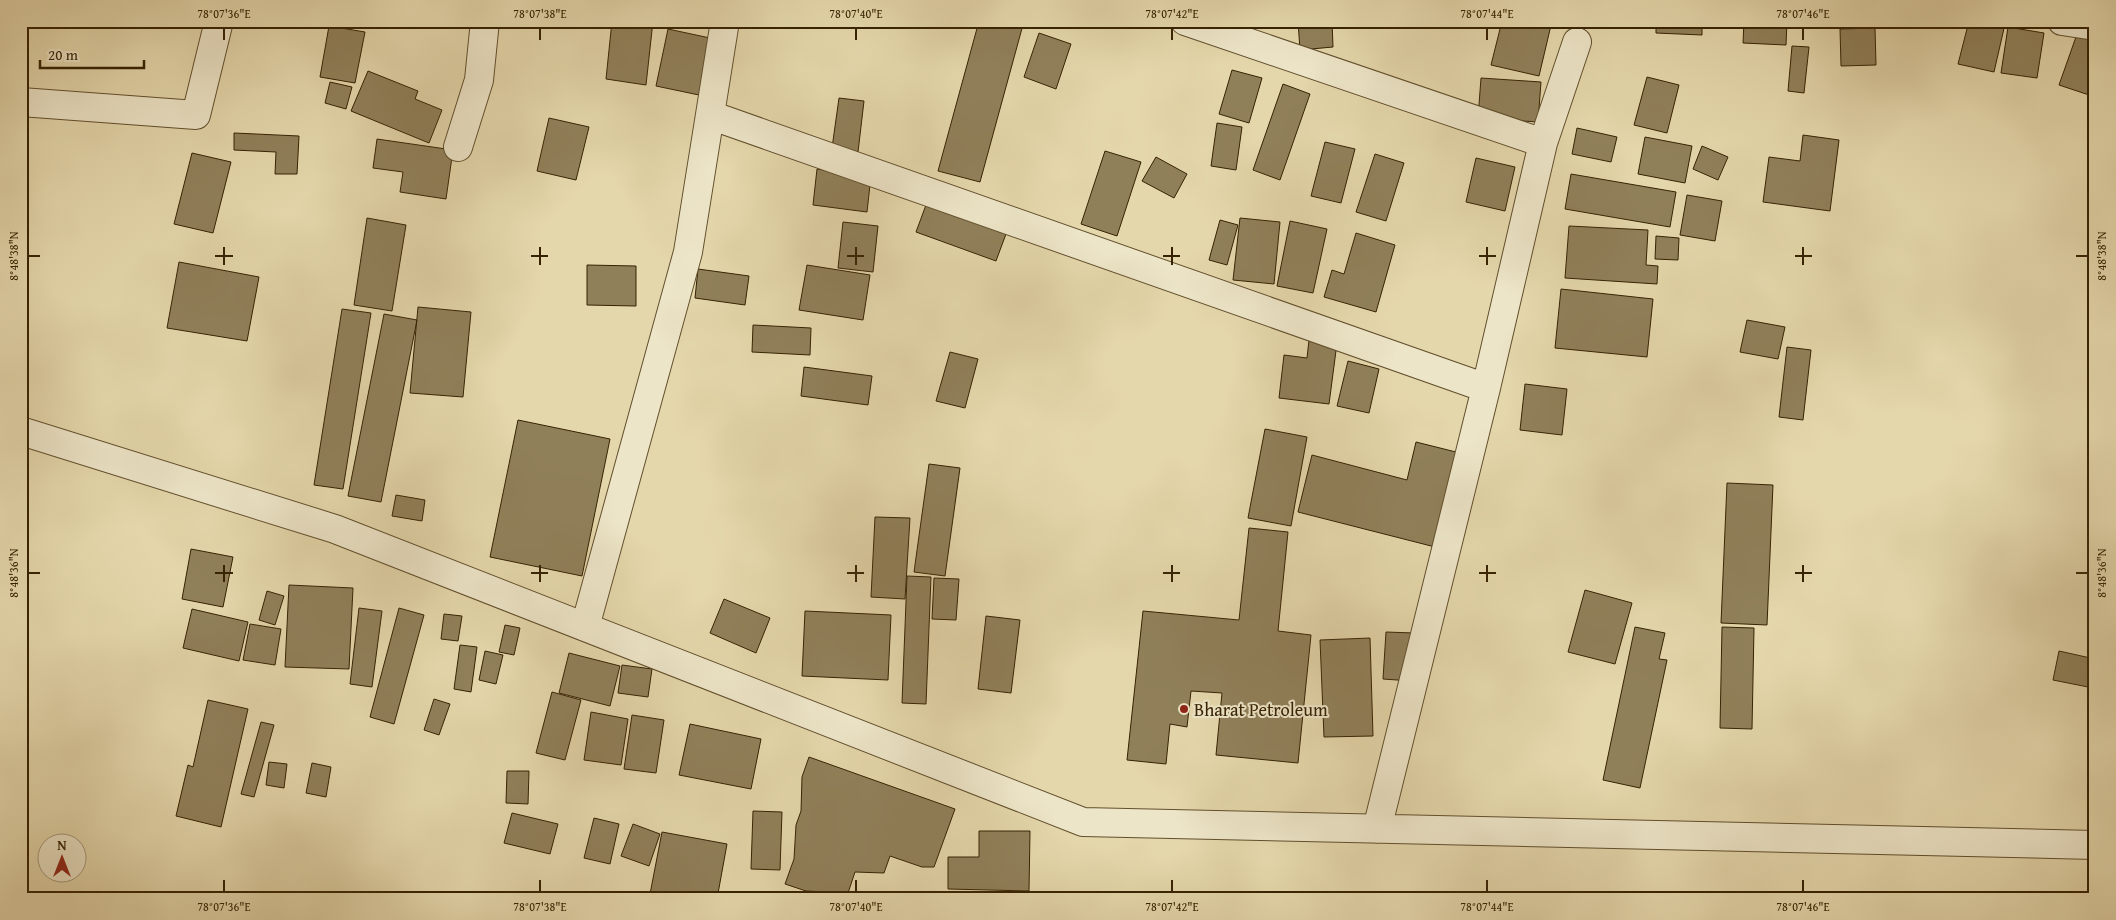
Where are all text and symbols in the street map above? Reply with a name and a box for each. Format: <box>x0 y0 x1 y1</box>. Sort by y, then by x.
text: 78°07'36"E <box>197 5 251 22</box>
text: 78°07'38"E <box>513 5 567 22</box>
text: 78°07'40"E <box>829 5 883 22</box>
text: 78°07'42"E <box>1145 5 1199 22</box>
text: 78°07'44"E <box>1460 5 1514 22</box>
text: 78°07'46"E <box>1776 5 1830 22</box>
scale bar <box>40 38 144 70</box>
text: 20 m <box>48 44 79 65</box>
text: 8°48'38"N <box>5 231 22 281</box>
text: 8°48'38"N <box>2093 231 2110 281</box>
text: 8°48'36"N <box>5 548 22 598</box>
text: 8°48'36"N <box>2093 548 2110 598</box>
place label: Bharat Petroleum <box>1194 696 1328 723</box>
marker: Bharat Petroleum <box>1178 703 1190 715</box>
north arrow <box>38 832 88 882</box>
text: N <box>57 835 67 855</box>
text: 78°07'36"E <box>197 898 251 915</box>
text: 78°07'38"E <box>513 898 567 915</box>
text: 78°07'40"E <box>829 898 883 915</box>
text: 78°07'42"E <box>1145 898 1199 915</box>
text: 78°07'44"E <box>1460 898 1514 915</box>
text: 78°07'46"E <box>1776 898 1830 915</box>

